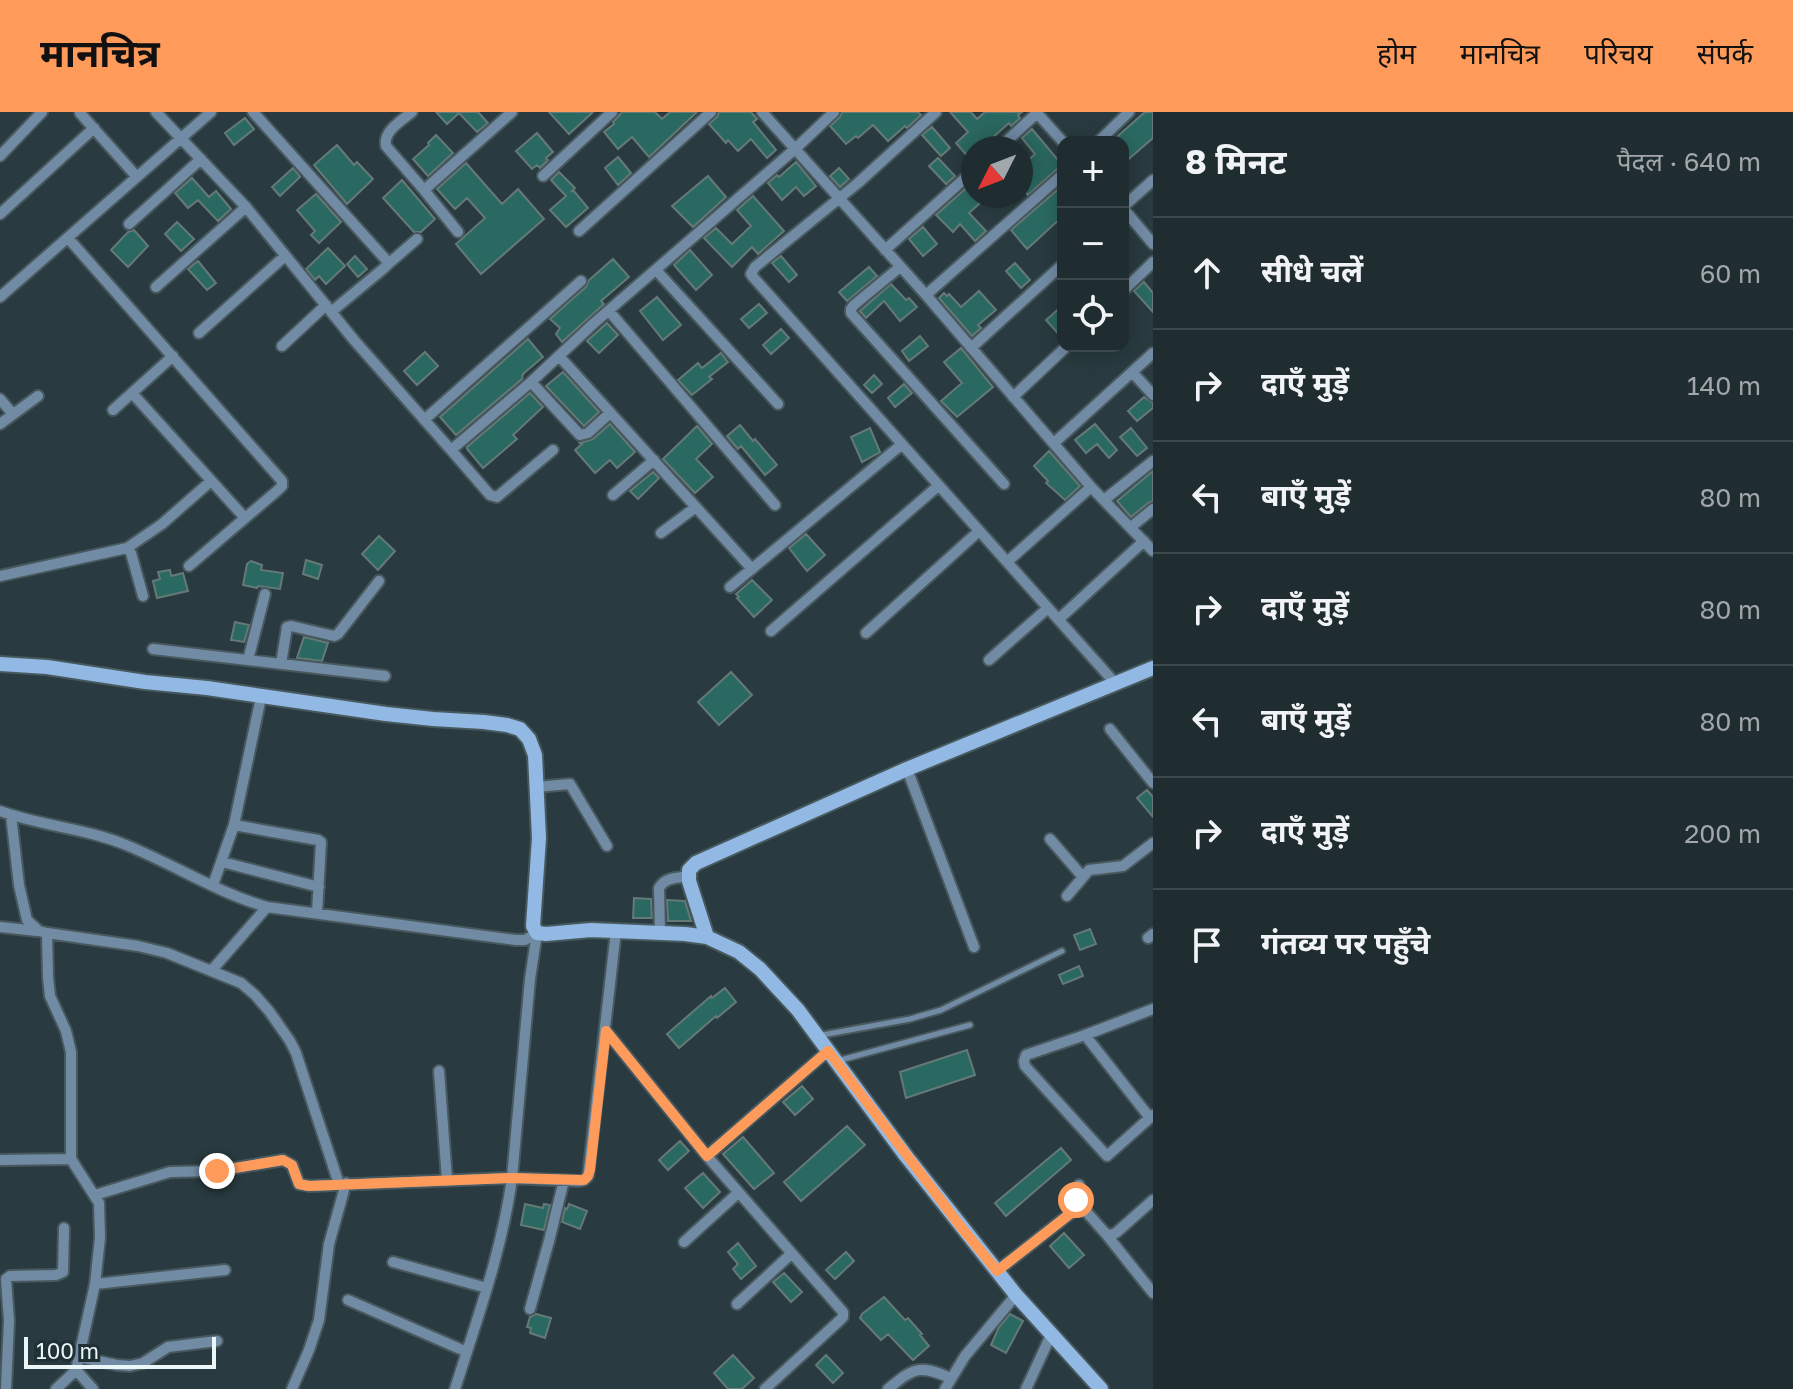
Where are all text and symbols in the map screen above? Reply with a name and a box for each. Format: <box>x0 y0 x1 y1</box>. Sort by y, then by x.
text: मानचित्र <box>40 30 160 75</box>
text: होम <box>1377 37 1416 70</box>
text: मानचित्र <box>1460 37 1540 70</box>
text: परिचय <box>1584 37 1653 70</box>
text: संपर्क <box>1697 37 1753 70</box>
north arrow <box>961 136 1033 208</box>
map controls <box>1057 136 1129 352</box>
button: + <box>1057 136 1129 208</box>
text: 8 मिनट <box>1185 141 1287 181</box>
text: पैदल · 640 m <box>1617 146 1761 177</box>
button: − <box>1057 208 1129 280</box>
icon: ahead <box>1185 251 1229 295</box>
text: सीधे चलें <box>1261 253 1363 289</box>
text: 60 m <box>1700 258 1761 289</box>
button: locate <box>1057 280 1129 352</box>
icon: right <box>1185 363 1229 407</box>
text: दाएँ मुड़ें <box>1261 365 1349 401</box>
text: 140 m <box>1687 370 1761 401</box>
icon: left <box>1185 475 1229 519</box>
text: बाएँ मुड़ें <box>1261 477 1351 513</box>
text: 80 m <box>1700 482 1761 513</box>
icon: right <box>1185 587 1229 631</box>
text: दाएँ मुड़ें <box>1261 589 1349 625</box>
text: 80 m <box>1700 594 1761 625</box>
icon: left <box>1185 699 1229 743</box>
text: बाएँ मुड़ें <box>1261 701 1351 737</box>
text: 80 m <box>1700 706 1761 737</box>
icon: right <box>1185 811 1229 855</box>
text: दाएँ मुड़ें <box>1261 813 1349 849</box>
text: 200 m <box>1684 818 1761 849</box>
icon: arrive <box>1185 923 1229 967</box>
text: गंतव्य पर पहुँचे <box>1261 925 1430 961</box>
route end <box>199 1153 235 1189</box>
route start <box>1058 1182 1094 1218</box>
scale bar <box>24 1333 216 1369</box>
text: 100 m <box>36 1337 99 1364</box>

